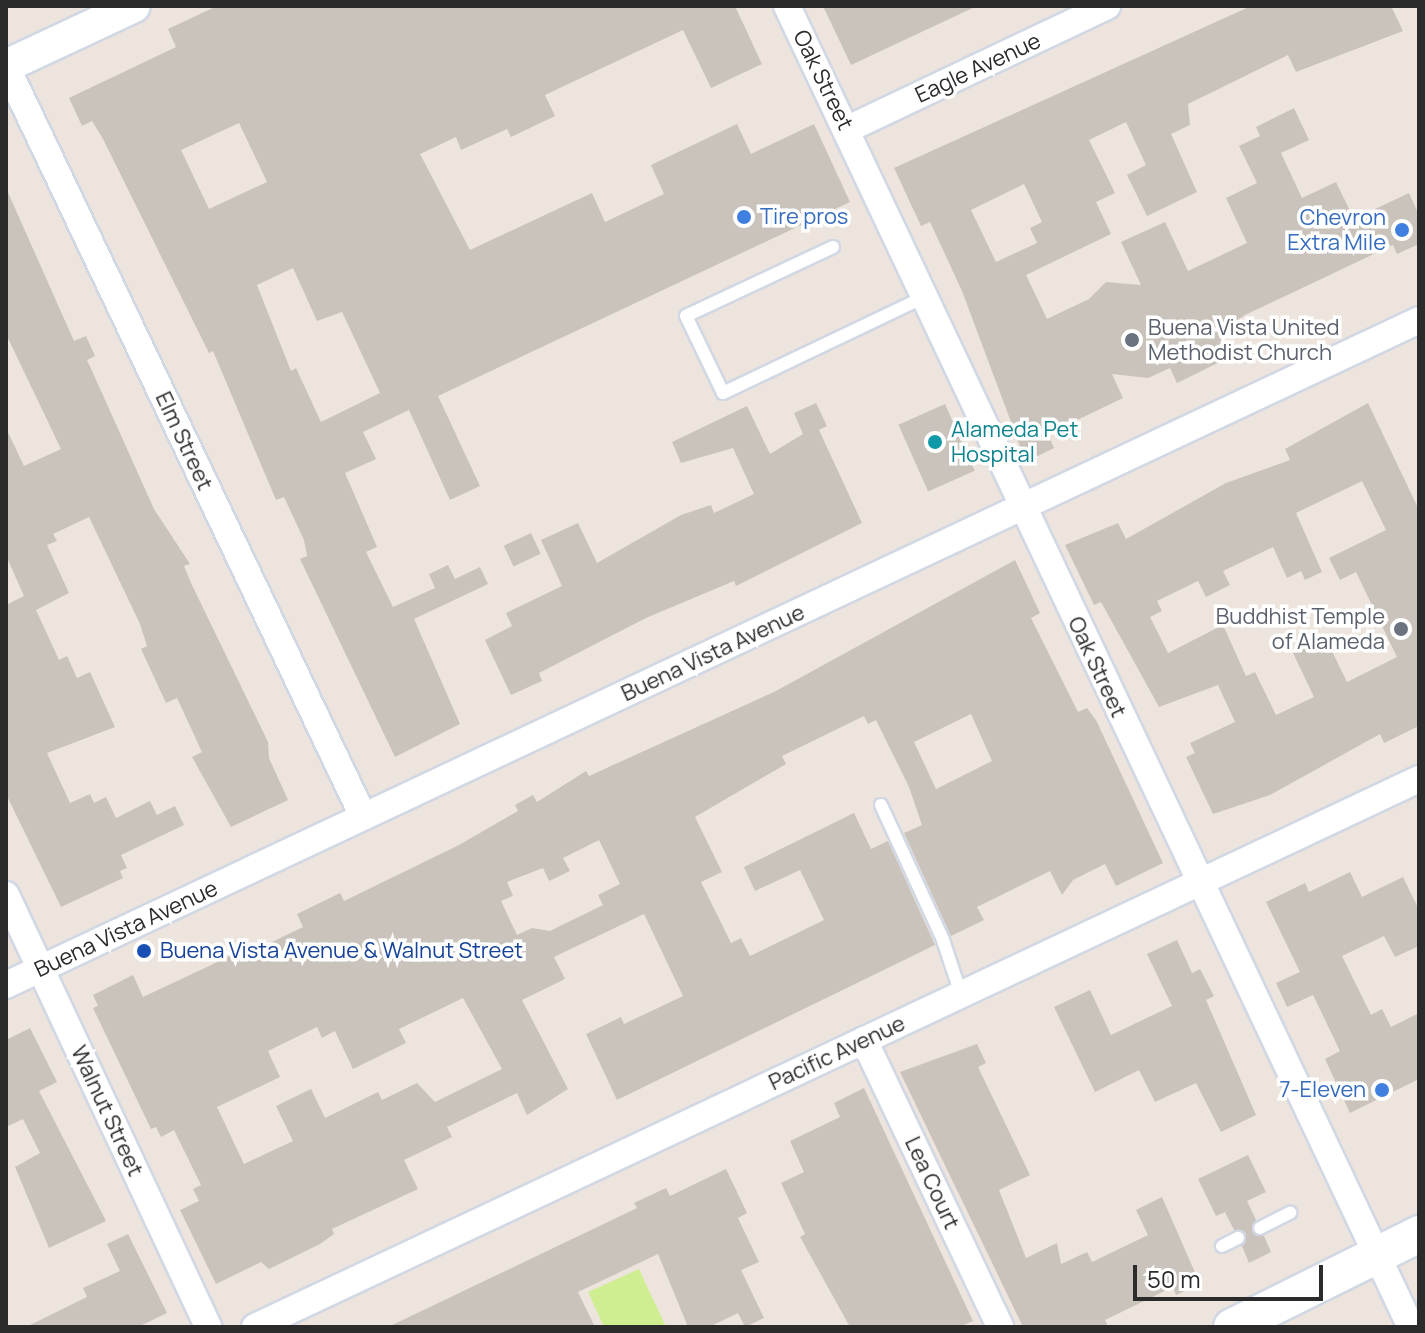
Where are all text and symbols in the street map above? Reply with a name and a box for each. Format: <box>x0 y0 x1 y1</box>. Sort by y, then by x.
street label: Oak Street <box>787 26 859 134</box>
street label: Eagle Avenue <box>911 27 1045 109</box>
place label: Tire pros <box>760 204 848 230</box>
place label: Chevron Extra Mile <box>1287 204 1386 256</box>
marker: Tire pros <box>735 208 753 226</box>
marker: Chevron Extra Mile <box>1393 221 1411 239</box>
place label: Buena Vista United Methodist Church <box>1148 314 1340 366</box>
marker: Buena Vista United Methodist Church <box>1123 331 1141 349</box>
street label: Elm Street <box>150 388 218 494</box>
place label: Alameda Pet Hospital <box>951 416 1078 468</box>
marker: Alameda Pet Hospital <box>926 433 944 451</box>
street label: Buena Vista Avenue <box>617 599 809 707</box>
place label: Buddhist Temple of Alameda <box>1216 603 1385 654</box>
street label: Oak Street <box>1062 612 1132 722</box>
marker: Buddhist Temple of Alameda <box>1392 620 1410 638</box>
street label: Buena Vista Avenue <box>30 875 222 983</box>
place label: Buena Vista Avenue & Walnut Street <box>160 938 523 964</box>
marker: Buena Vista Avenue & Walnut Street <box>135 942 153 960</box>
street label: Pacific Avenue <box>765 1010 909 1096</box>
street label: Walnut Street <box>65 1042 149 1180</box>
place label: 7-Eleven <box>1280 1077 1366 1103</box>
marker: 7-Eleven <box>1373 1081 1391 1099</box>
street label: Lea Court <box>899 1133 965 1233</box>
scale bar <box>1137 1249 1327 1299</box>
text: 50 m <box>1147 1262 1201 1295</box>

